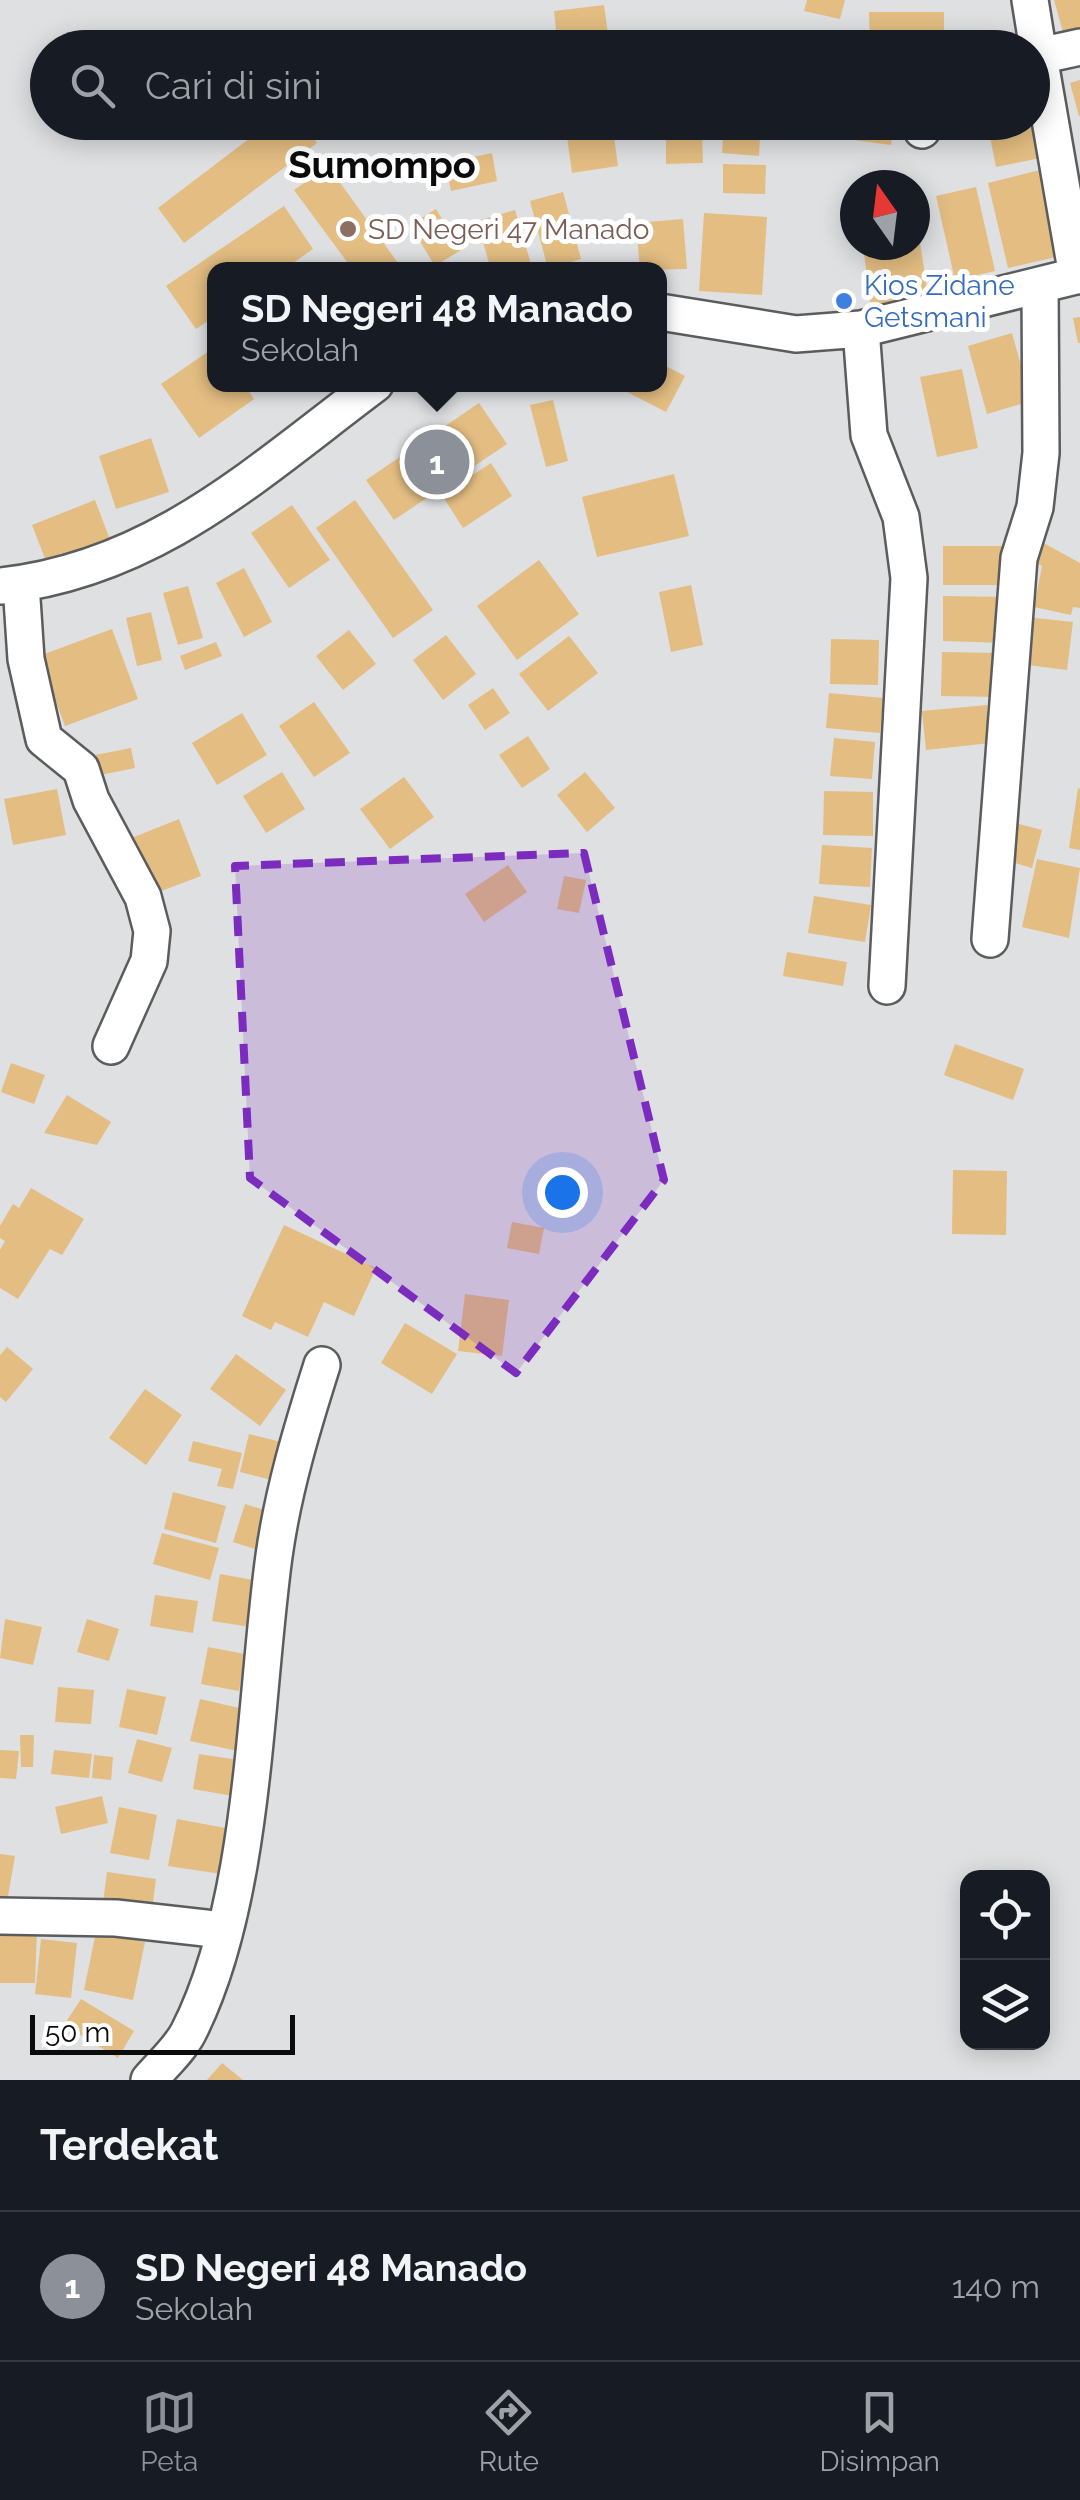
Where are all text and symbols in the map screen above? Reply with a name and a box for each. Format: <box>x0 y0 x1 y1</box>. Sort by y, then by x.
search box <box>30 30 1050 140</box>
icon: search <box>65 58 120 113</box>
text: Cari di sini <box>145 63 322 108</box>
district label: Sumompo <box>288 142 476 187</box>
north arrow <box>840 170 930 260</box>
place label: SD Negeri 47 Manado <box>368 213 649 246</box>
marker: SD Negeri 47 Manado <box>337 218 359 240</box>
popup <box>207 262 667 392</box>
place label: Kios Zidane Getsmani <box>864 269 1015 334</box>
text: SD Negeri 48 Manado <box>241 286 633 331</box>
marker: Kios Zidane Getsmani <box>833 290 855 312</box>
text: Sekolah <box>241 331 359 368</box>
pin: 1 <box>404 424 470 500</box>
your location <box>537 1167 588 1218</box>
map controls <box>960 1870 1050 2050</box>
button: locate <box>960 1870 1050 1960</box>
button: layers <box>960 1960 1050 2050</box>
scale bar <box>30 2010 295 2054</box>
text: 50 m <box>45 2016 110 2049</box>
text: Terdekat <box>40 2121 219 2170</box>
text: SD Negeri 48 Manado <box>135 2245 527 2290</box>
text: 1 <box>65 2268 80 2305</box>
text: 140 m <box>952 2268 1040 2305</box>
text: Sekolah <box>135 2290 253 2327</box>
tab: Peta <box>140 2385 198 2478</box>
tab: Rute <box>479 2385 539 2478</box>
tab: Disimpan <box>819 2385 940 2478</box>

